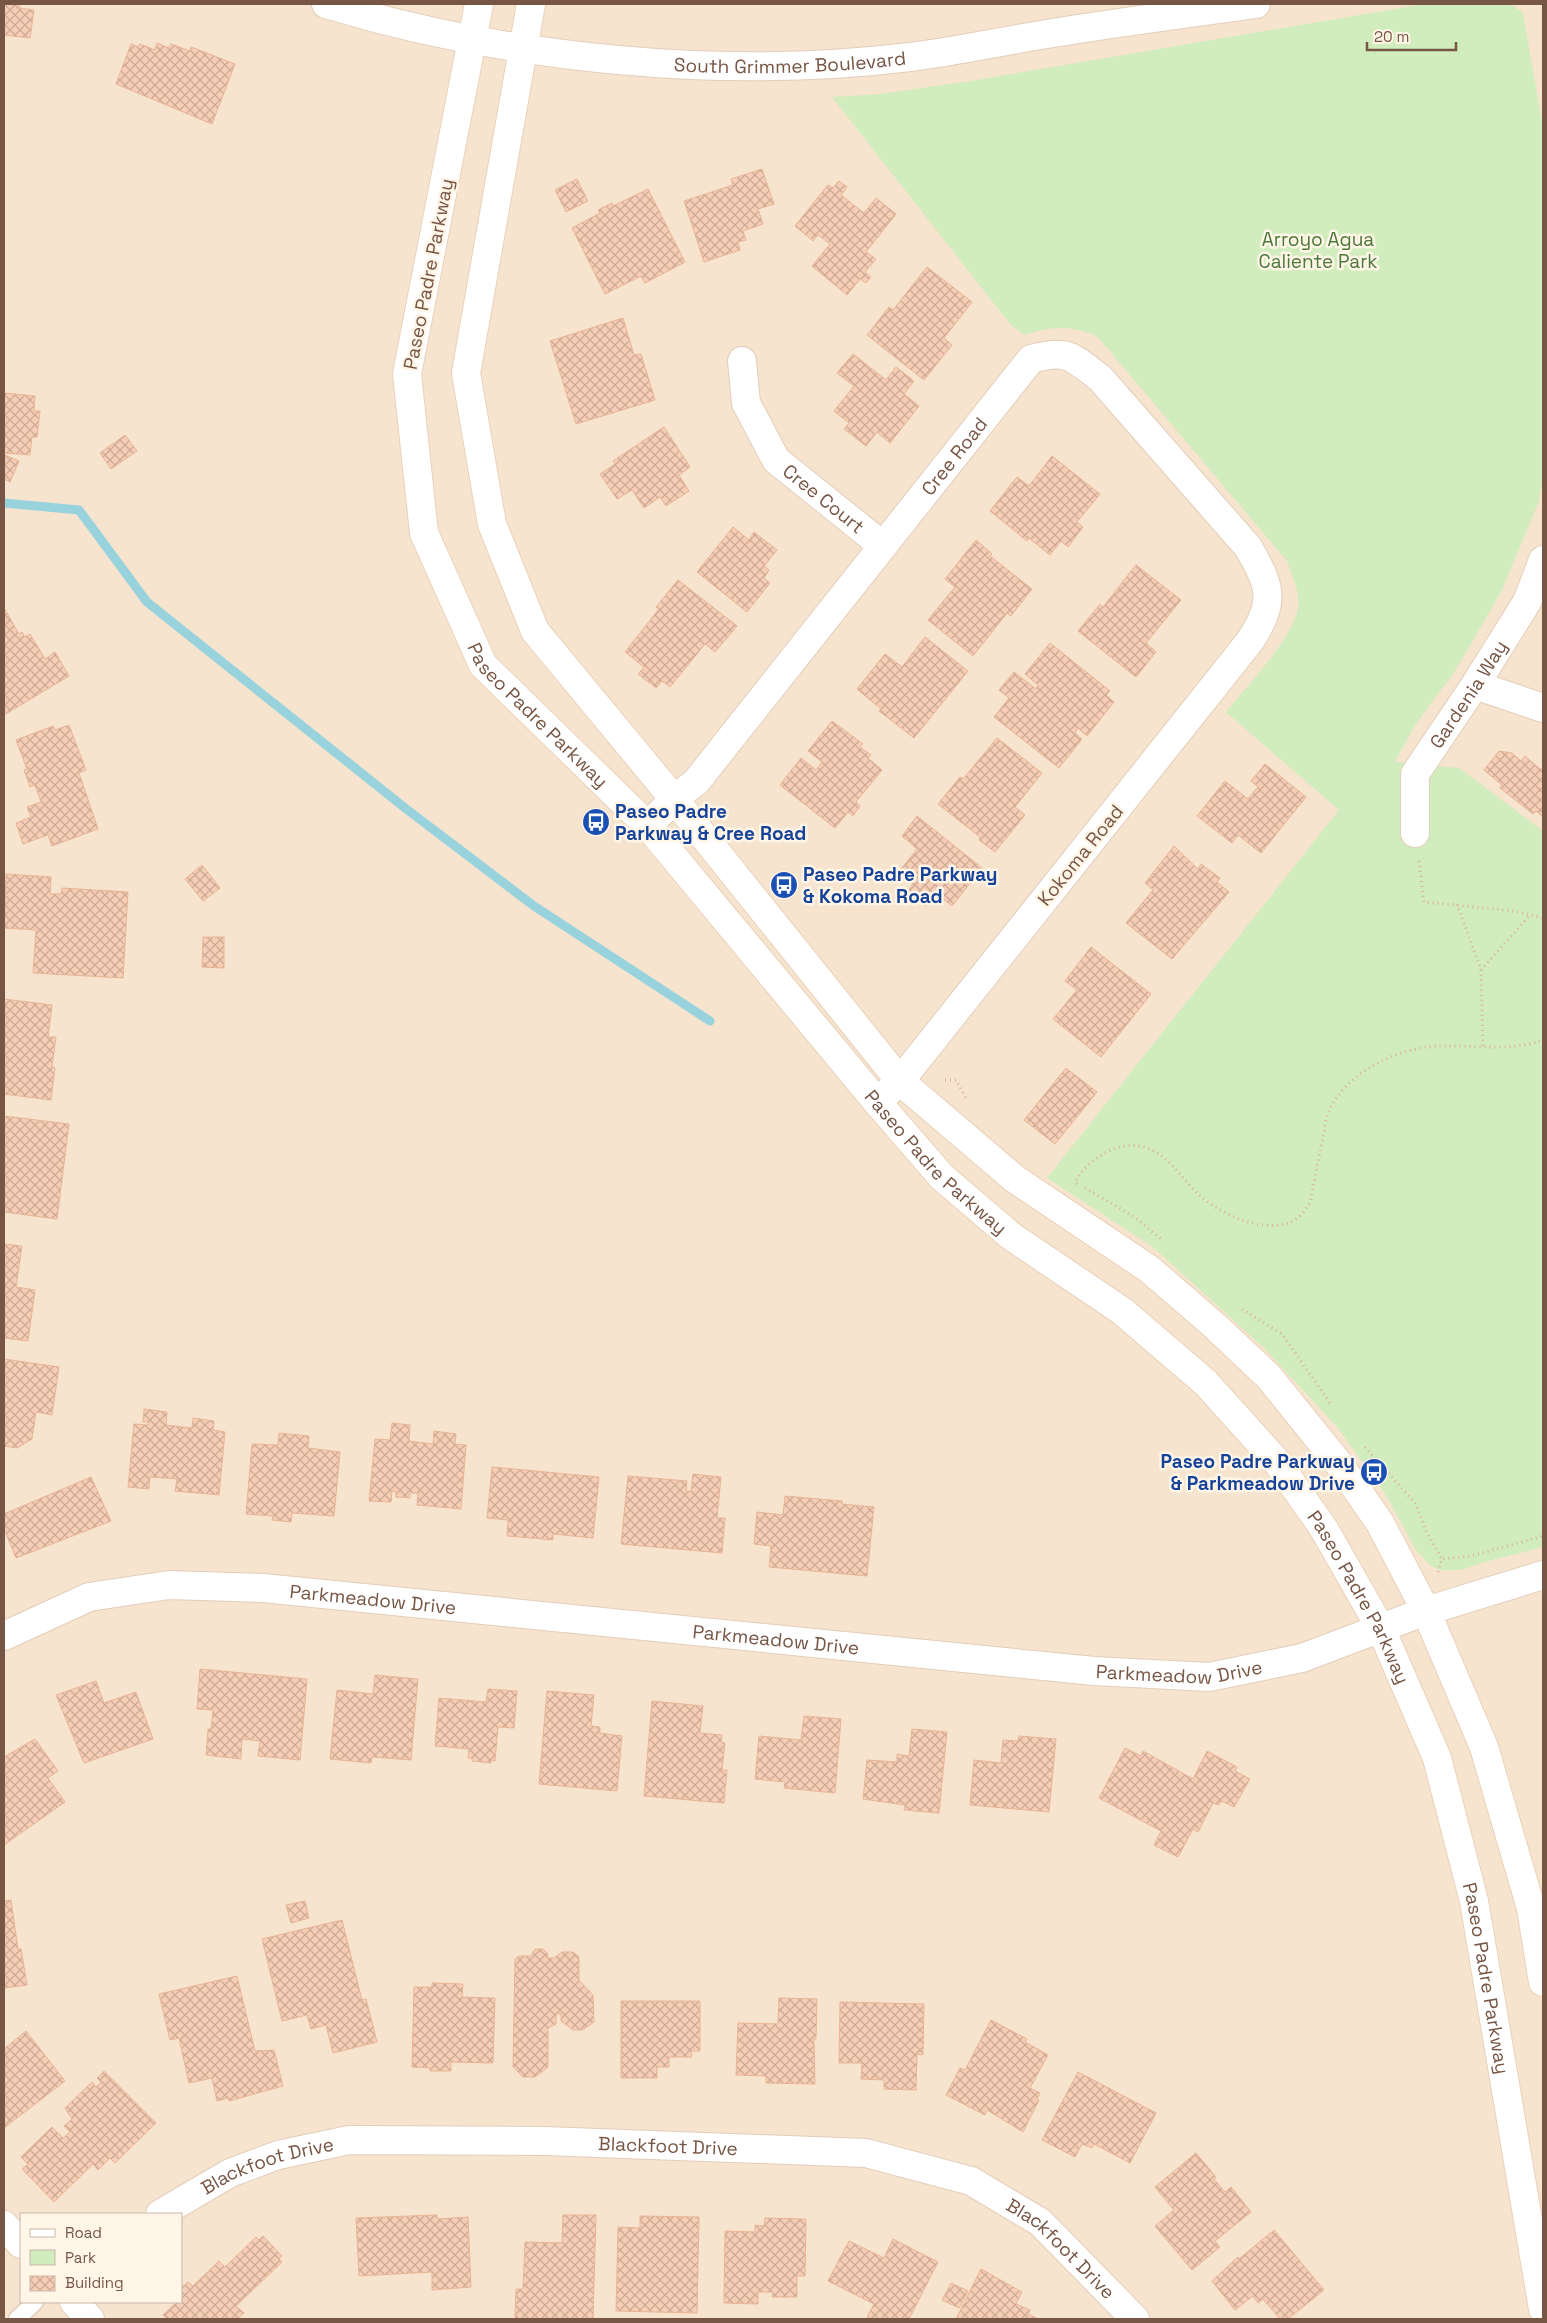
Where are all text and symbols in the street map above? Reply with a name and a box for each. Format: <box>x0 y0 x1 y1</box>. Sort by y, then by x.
scale bar <box>1367 20 1456 52</box>
text: 20 m <box>1374 27 1409 46</box>
street label: South Grimmer Boulevard <box>673 46 907 79</box>
street label: Paseo Padre Parkway <box>398 177 459 372</box>
park label: Arroyo Agua Caliente Park <box>1258 227 1378 274</box>
street label: Cree Road <box>916 412 993 501</box>
street label: Cree Court <box>778 458 870 539</box>
street label: Gardenia Way <box>1424 635 1513 753</box>
street label: Paseo Padre Parkway <box>462 639 613 793</box>
place label: Paseo Padre Parkway & Cree Road <box>615 799 806 846</box>
street label: Kokoma Road <box>1032 800 1129 911</box>
bus stop icon: Paseo Padre Parkway & Cree Road <box>581 807 611 837</box>
place label: Paseo Padre Parkway & Kokoma Road <box>803 862 998 909</box>
bus stop icon: Paseo Padre Parkway & Kokoma Road <box>769 870 799 900</box>
street label: Paseo Padre Parkway <box>859 1085 1012 1240</box>
place label: Paseo Padre Parkway & Parkmeadow Drive <box>1160 1449 1355 1496</box>
bus stop icon: Paseo Padre Parkway & Parkmeadow Drive <box>1359 1457 1389 1487</box>
street label: Paseo Padre Parkway <box>1302 1506 1415 1688</box>
street label: Parkmeadow Drive <box>288 1579 457 1620</box>
street label: Parkmeadow Drive <box>691 1619 860 1660</box>
street label: Parkmeadow Drive <box>1095 1654 1264 1690</box>
street label: Paseo Padre Parkway <box>1457 1880 1515 2076</box>
street label: Blackfoot Drive <box>598 2131 738 2161</box>
street label: Blackfoot Drive <box>196 2132 336 2200</box>
street label: Blackfoot Drive <box>1002 2193 1120 2305</box>
legend <box>20 2213 182 2303</box>
text: Road <box>65 2223 102 2242</box>
text: Park <box>65 2248 96 2267</box>
text: Building <box>65 2273 124 2292</box>

